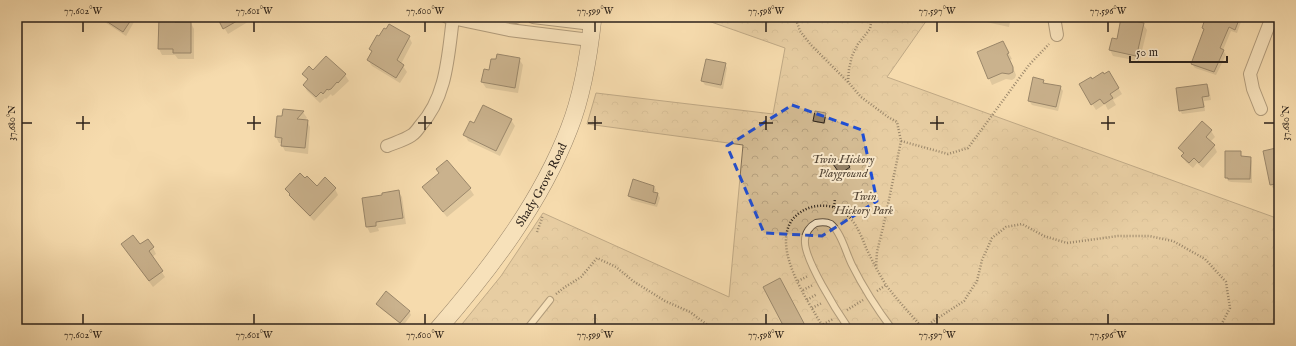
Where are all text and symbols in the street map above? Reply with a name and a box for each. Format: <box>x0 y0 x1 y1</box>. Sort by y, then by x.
text: 77.602°W <box>64 5 102 18</box>
text: 77.601°W <box>236 5 273 18</box>
text: 77.600°W <box>406 5 445 18</box>
text: 77.599°W <box>577 5 614 18</box>
text: 77.598°W <box>748 5 785 18</box>
text: 77.597°W <box>919 5 956 18</box>
text: 77.596°W <box>1090 5 1127 18</box>
scale bar <box>1130 38 1227 64</box>
text: 50 m <box>1136 45 1158 60</box>
text: 37.680°N <box>6 105 19 141</box>
text: 37.680°N <box>1280 105 1293 141</box>
street label: Shady Grove Road <box>513 140 571 230</box>
park label: Twin Hickory Playground <box>812 152 875 182</box>
park label: Twin Hickory Park <box>834 189 893 218</box>
text: 77.602°W <box>64 329 102 342</box>
text: 77.601°W <box>236 329 273 342</box>
text: 77.600°W <box>406 329 445 342</box>
text: 77.599°W <box>577 329 614 342</box>
text: 77.598°W <box>748 329 785 342</box>
text: 77.597°W <box>919 329 956 342</box>
text: 77.596°W <box>1090 329 1127 342</box>

